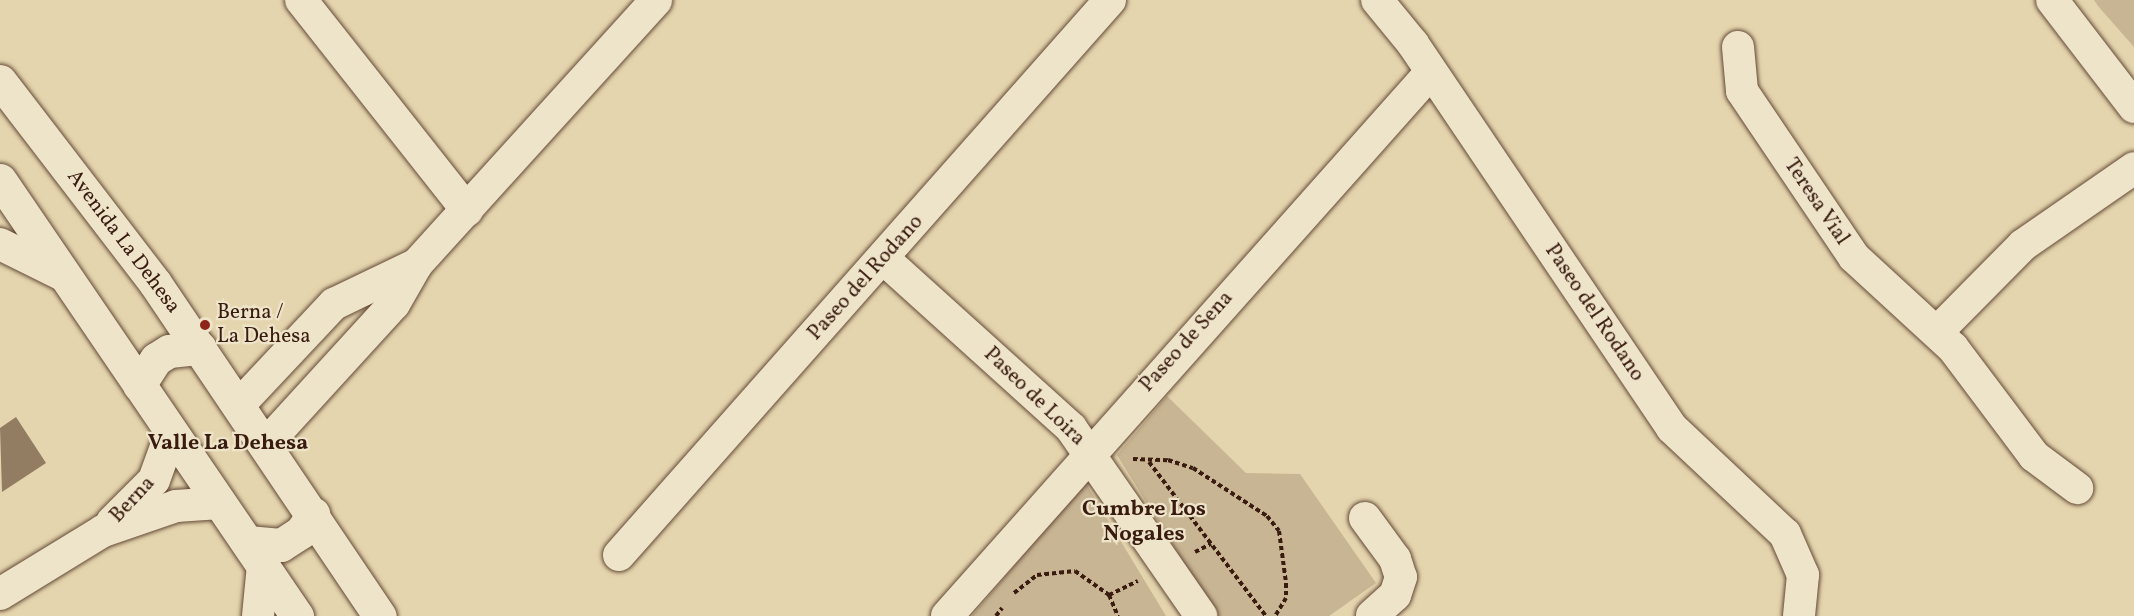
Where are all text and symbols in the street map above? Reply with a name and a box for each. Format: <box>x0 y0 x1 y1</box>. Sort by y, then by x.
street label: Teresa Vial <box>1778 154 1854 250</box>
street label: Avenida La Dehesa <box>61 165 185 319</box>
street label: Paseo del Rodano <box>803 210 929 346</box>
street label: Paseo del Rodano <box>1539 239 1649 387</box>
street label: Paseo de Sena <box>1135 286 1239 398</box>
place label: Berna / La Dehesa <box>217 300 311 350</box>
marker: Berna / La Dehesa <box>198 318 212 332</box>
street label: Paseo de Loira <box>978 342 1090 452</box>
district label: Valle La Dehesa <box>148 431 308 457</box>
street label: Berna <box>105 471 161 529</box>
district label: Cumbre Los Nogales <box>1082 496 1206 548</box>

